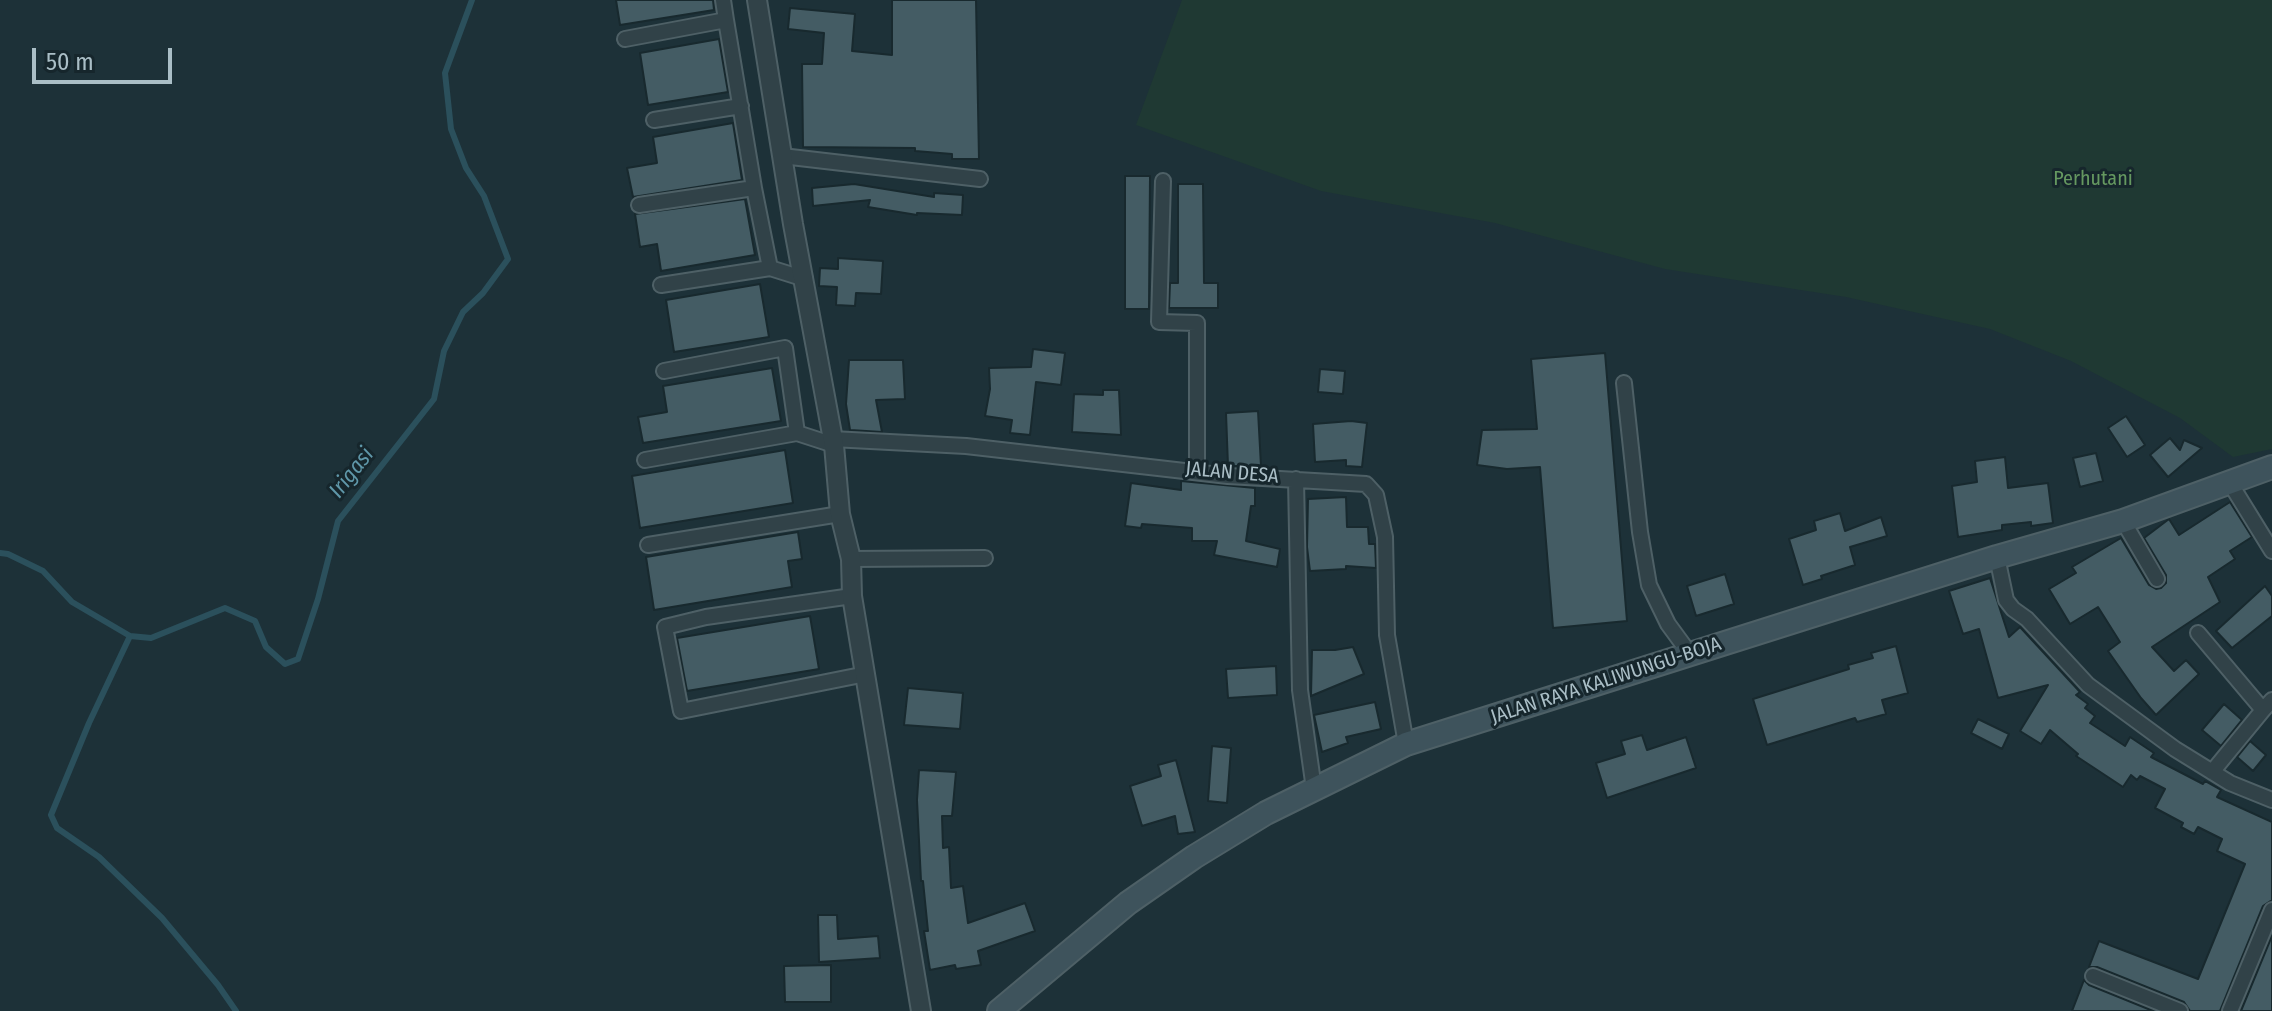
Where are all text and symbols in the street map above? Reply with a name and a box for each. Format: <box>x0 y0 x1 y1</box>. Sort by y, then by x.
scale bar <box>36 32 176 82</box>
text: 50 m <box>46 48 94 76</box>
park label: Perhutani <box>2053 167 2133 191</box>
water label: Irigasi <box>324 443 380 503</box>
street label: JALAN DESA <box>1184 457 1280 489</box>
street label: JALAN RAYA KALIWUNGU-BOJA <box>1488 632 1724 730</box>

